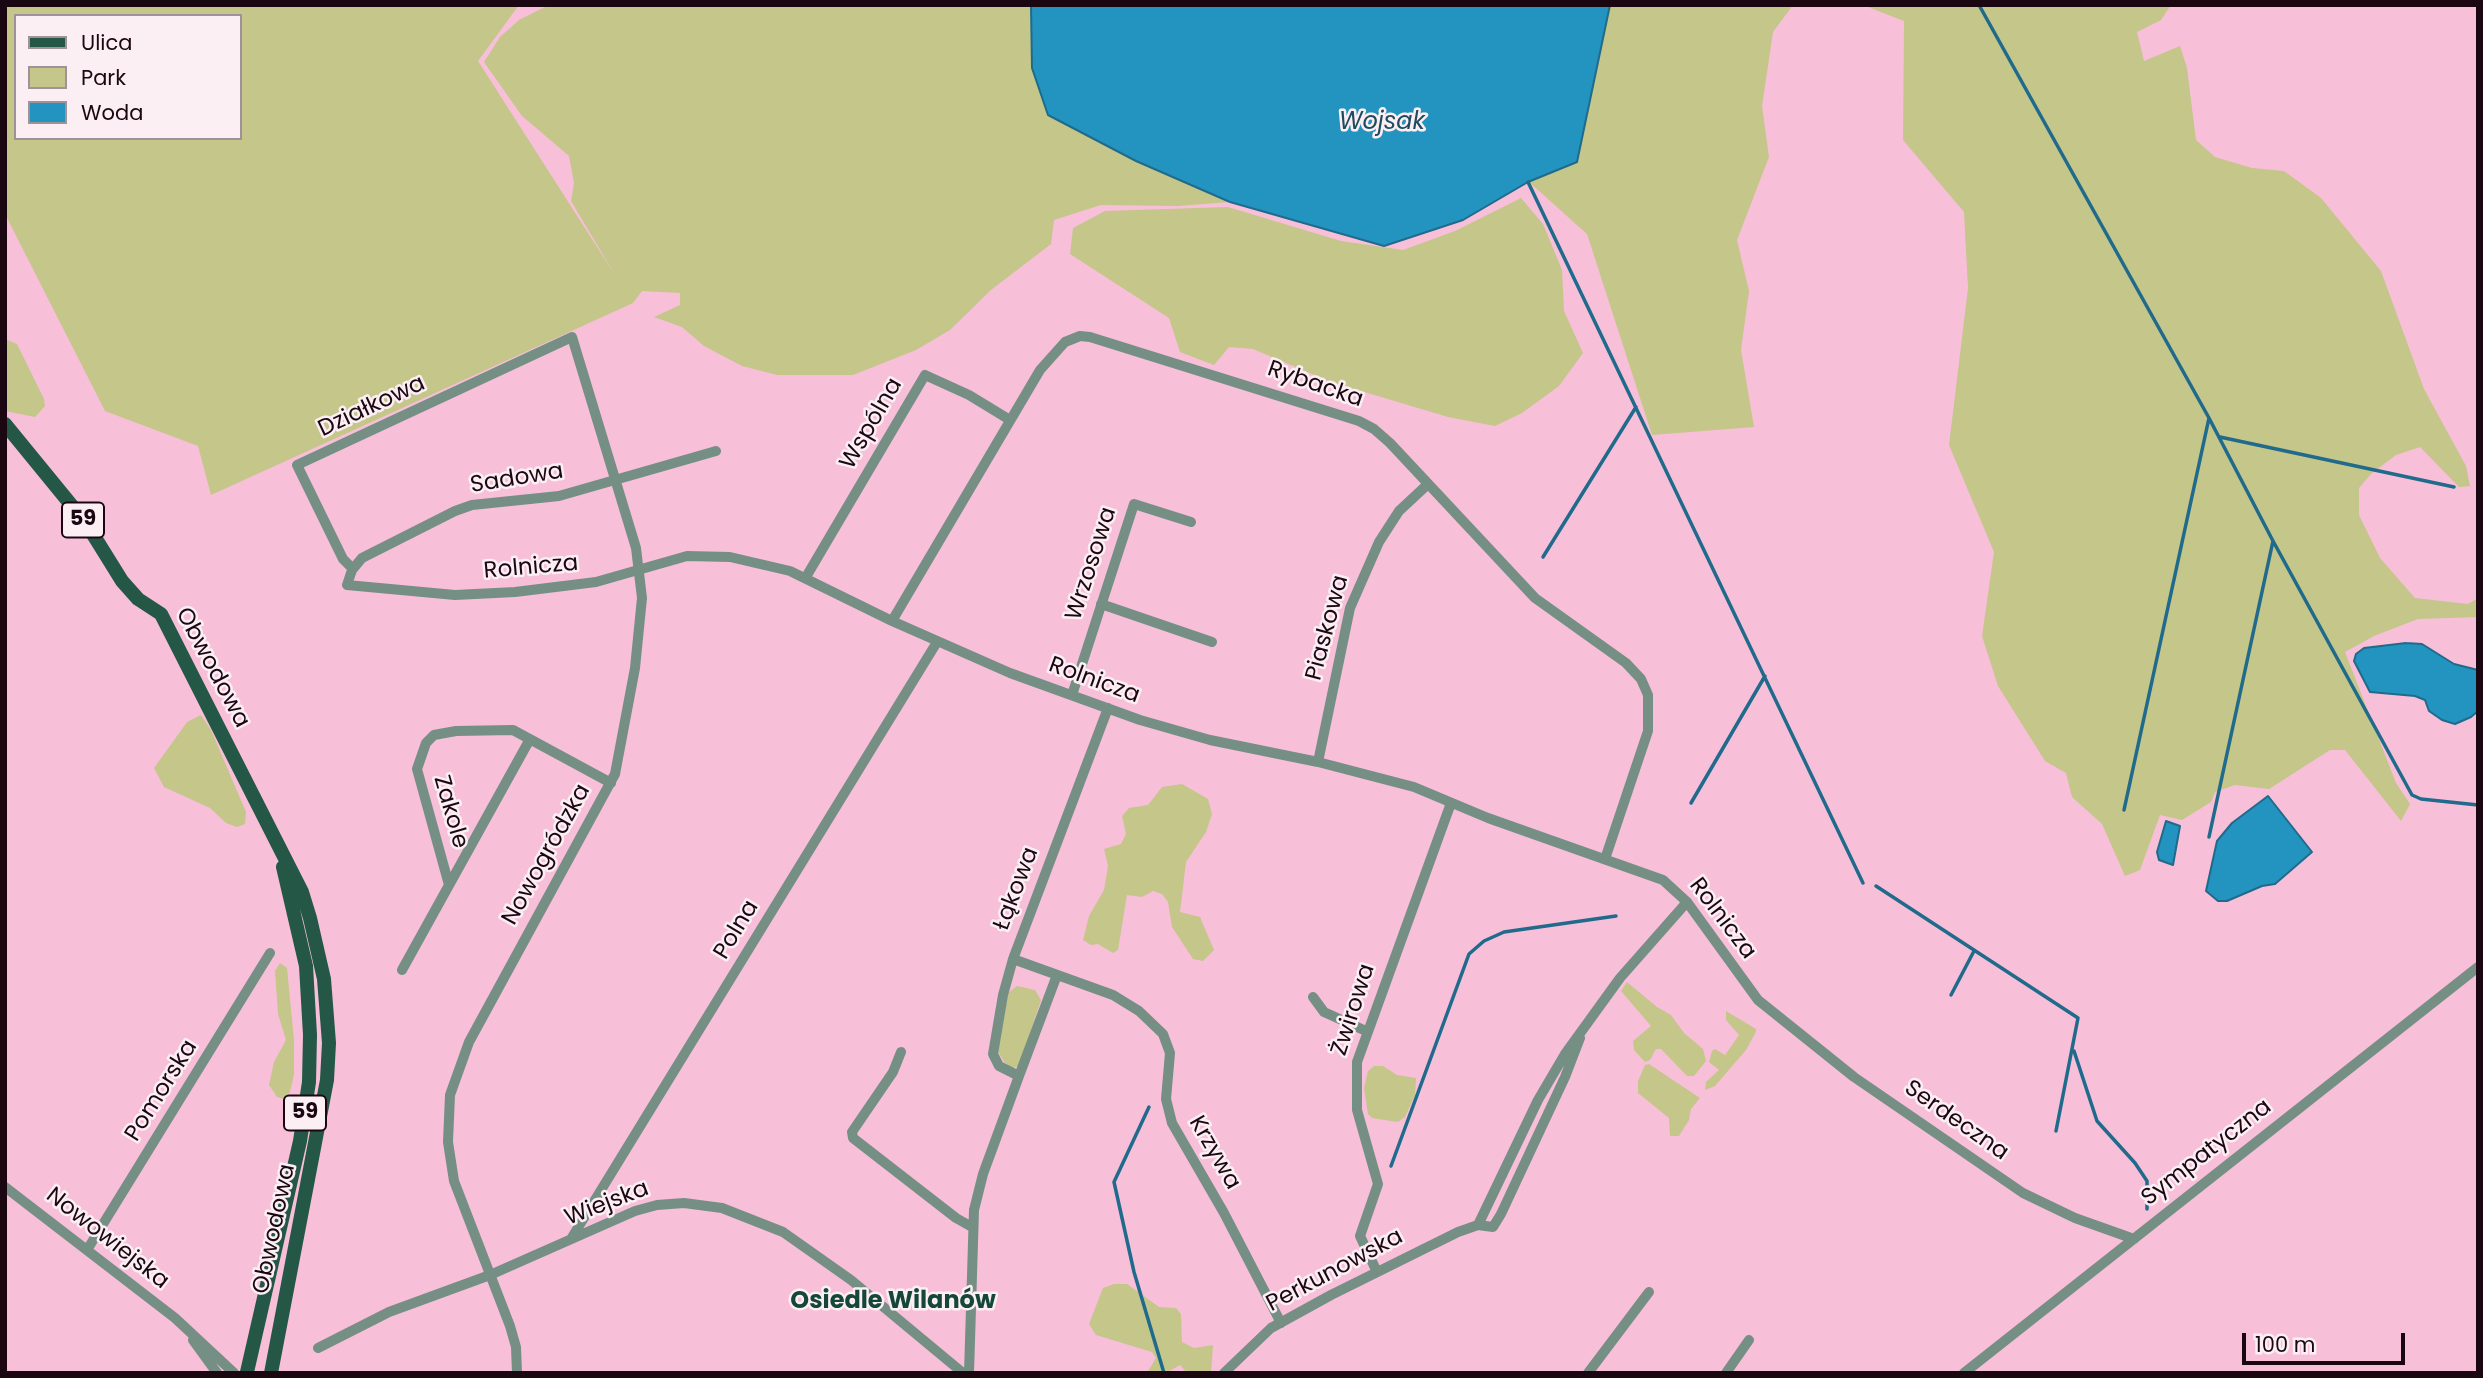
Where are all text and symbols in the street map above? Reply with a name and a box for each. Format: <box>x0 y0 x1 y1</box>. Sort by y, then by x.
legend <box>14 14 242 140</box>
text: Ulica <box>81 28 132 57</box>
text: Park <box>81 63 126 92</box>
text: Woda <box>81 98 143 127</box>
water label: Wojsak <box>1339 109 1425 137</box>
street label: Rybacka <box>1264 356 1366 414</box>
street label: Działkowa <box>314 370 430 444</box>
street label: Wspólna <box>835 374 909 474</box>
street label: Sadowa <box>469 458 565 500</box>
road number: 59 <box>62 503 104 538</box>
street label: Wrzosowa <box>1061 504 1123 624</box>
street label: Rolnicza <box>483 550 579 586</box>
street label: Piaskowa <box>1301 573 1355 683</box>
street label: Obwodowa <box>169 603 255 733</box>
street label: Rolnicza <box>1045 652 1143 710</box>
street label: Zakole <box>426 772 474 852</box>
street label: Nowogródzka <box>497 780 597 930</box>
street label: Łąkowa <box>989 844 1045 934</box>
street label: Rolnicza <box>1682 873 1762 965</box>
street label: Polna <box>709 895 765 965</box>
street label: Żwirowa <box>1326 961 1382 1059</box>
street label: Pomorska <box>120 1035 204 1147</box>
street label: Serdeczna <box>1899 1075 2013 1167</box>
street label: Sympatyczna <box>2137 1094 2277 1212</box>
road number: 59 <box>284 1096 326 1130</box>
street label: Krzywa <box>1182 1111 1246 1195</box>
street label: Obwodowa <box>248 1162 302 1296</box>
street label: Wiejska <box>561 1175 653 1233</box>
street label: Nowowiejska <box>40 1182 174 1296</box>
street label: Perkunowska <box>1262 1224 1408 1318</box>
district label: Osiedle Wilanów <box>790 1288 996 1316</box>
scale bar <box>2245 1318 2408 1362</box>
text: 100 m <box>2255 1330 2315 1359</box>

